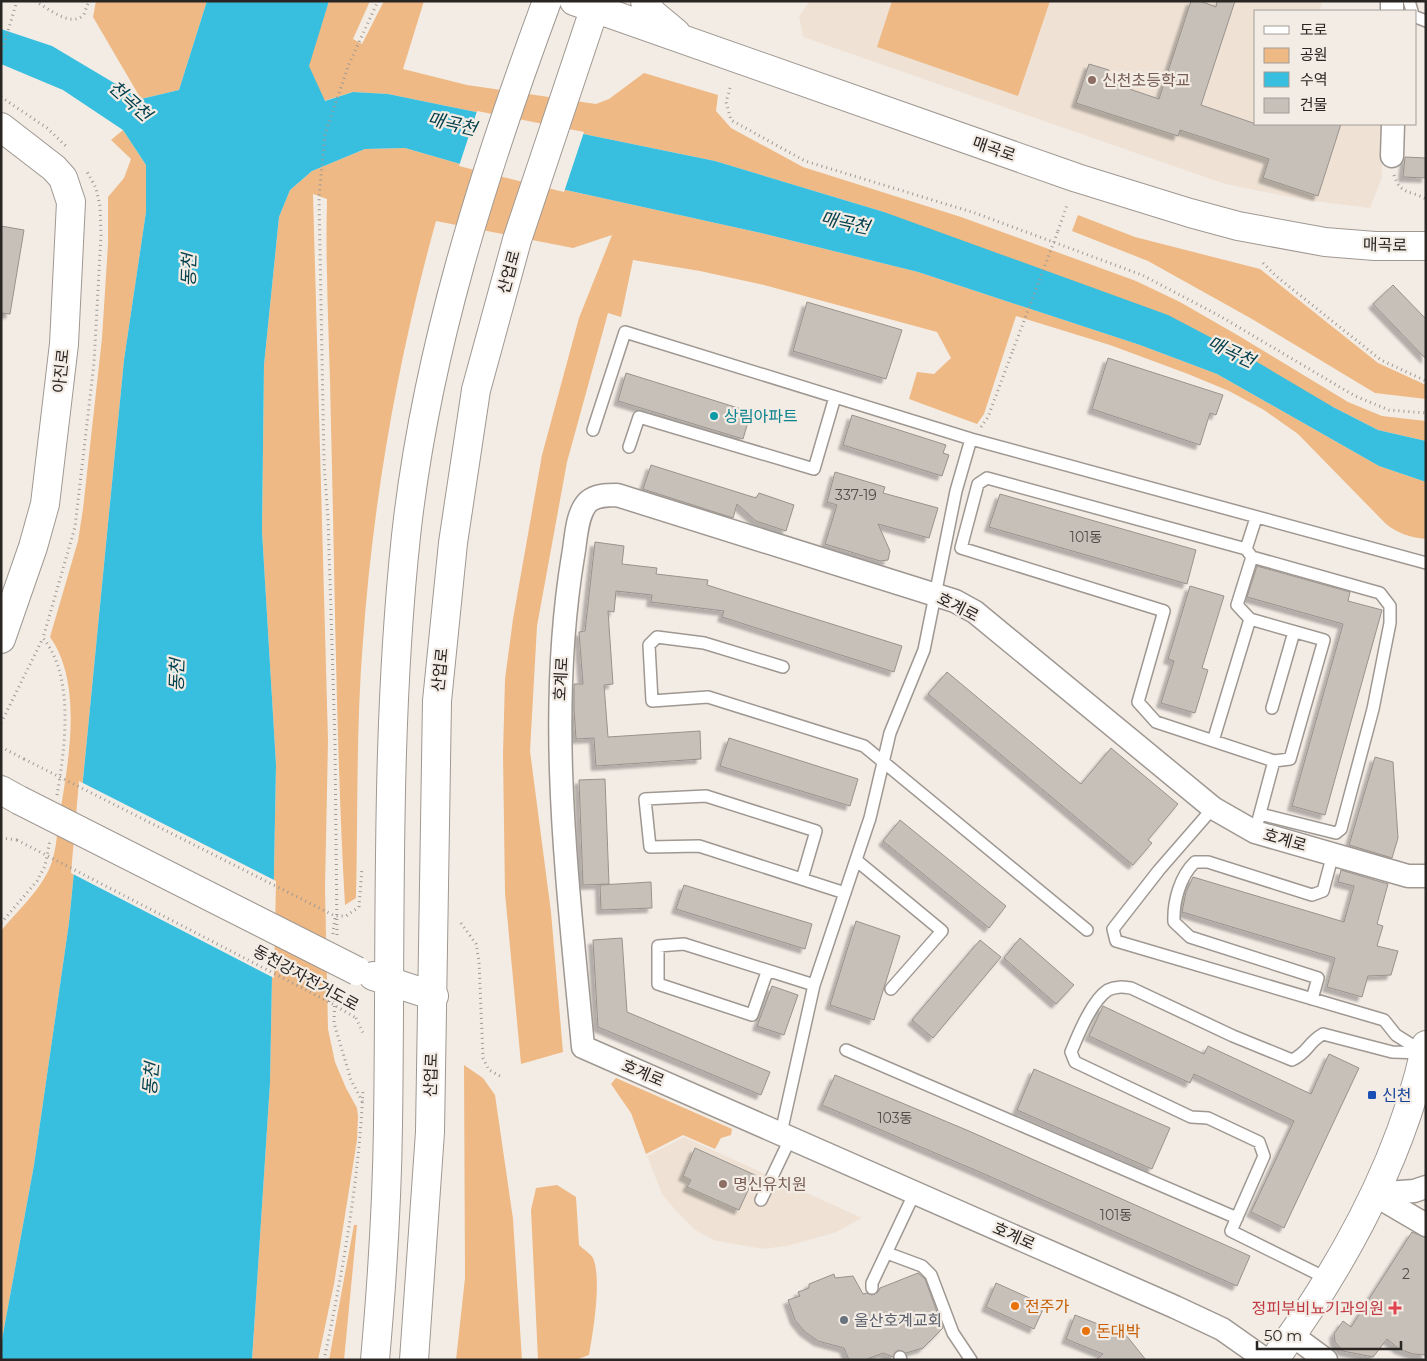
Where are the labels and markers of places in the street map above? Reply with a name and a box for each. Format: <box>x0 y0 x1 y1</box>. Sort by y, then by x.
place label: 신천초등학교 <box>1102 71 1190 90</box>
marker: 신천초등학교 <box>1086 74 1098 86</box>
place label: 상림아파트 <box>724 407 798 426</box>
marker: 상림아파트 <box>708 410 720 422</box>
place label: 신천 <box>1382 1086 1411 1105</box>
marker: 신천 <box>1366 1089 1378 1101</box>
place label: 명신유치원 <box>733 1175 807 1194</box>
marker: 명신유치원 <box>717 1178 729 1190</box>
place label: 전주가 <box>1025 1297 1069 1316</box>
place label: 정피부비뇨기과의원 <box>1252 1299 1384 1318</box>
marker: 전주가 <box>1009 1300 1021 1312</box>
marker: 정피부비뇨기과의원 <box>1388 1301 1402 1315</box>
place label: 울산호계교회 <box>854 1311 942 1330</box>
marker: 울산호계교회 <box>838 1314 850 1326</box>
place label: 돈대박 <box>1096 1322 1140 1341</box>
marker: 돈대박 <box>1080 1325 1092 1337</box>

